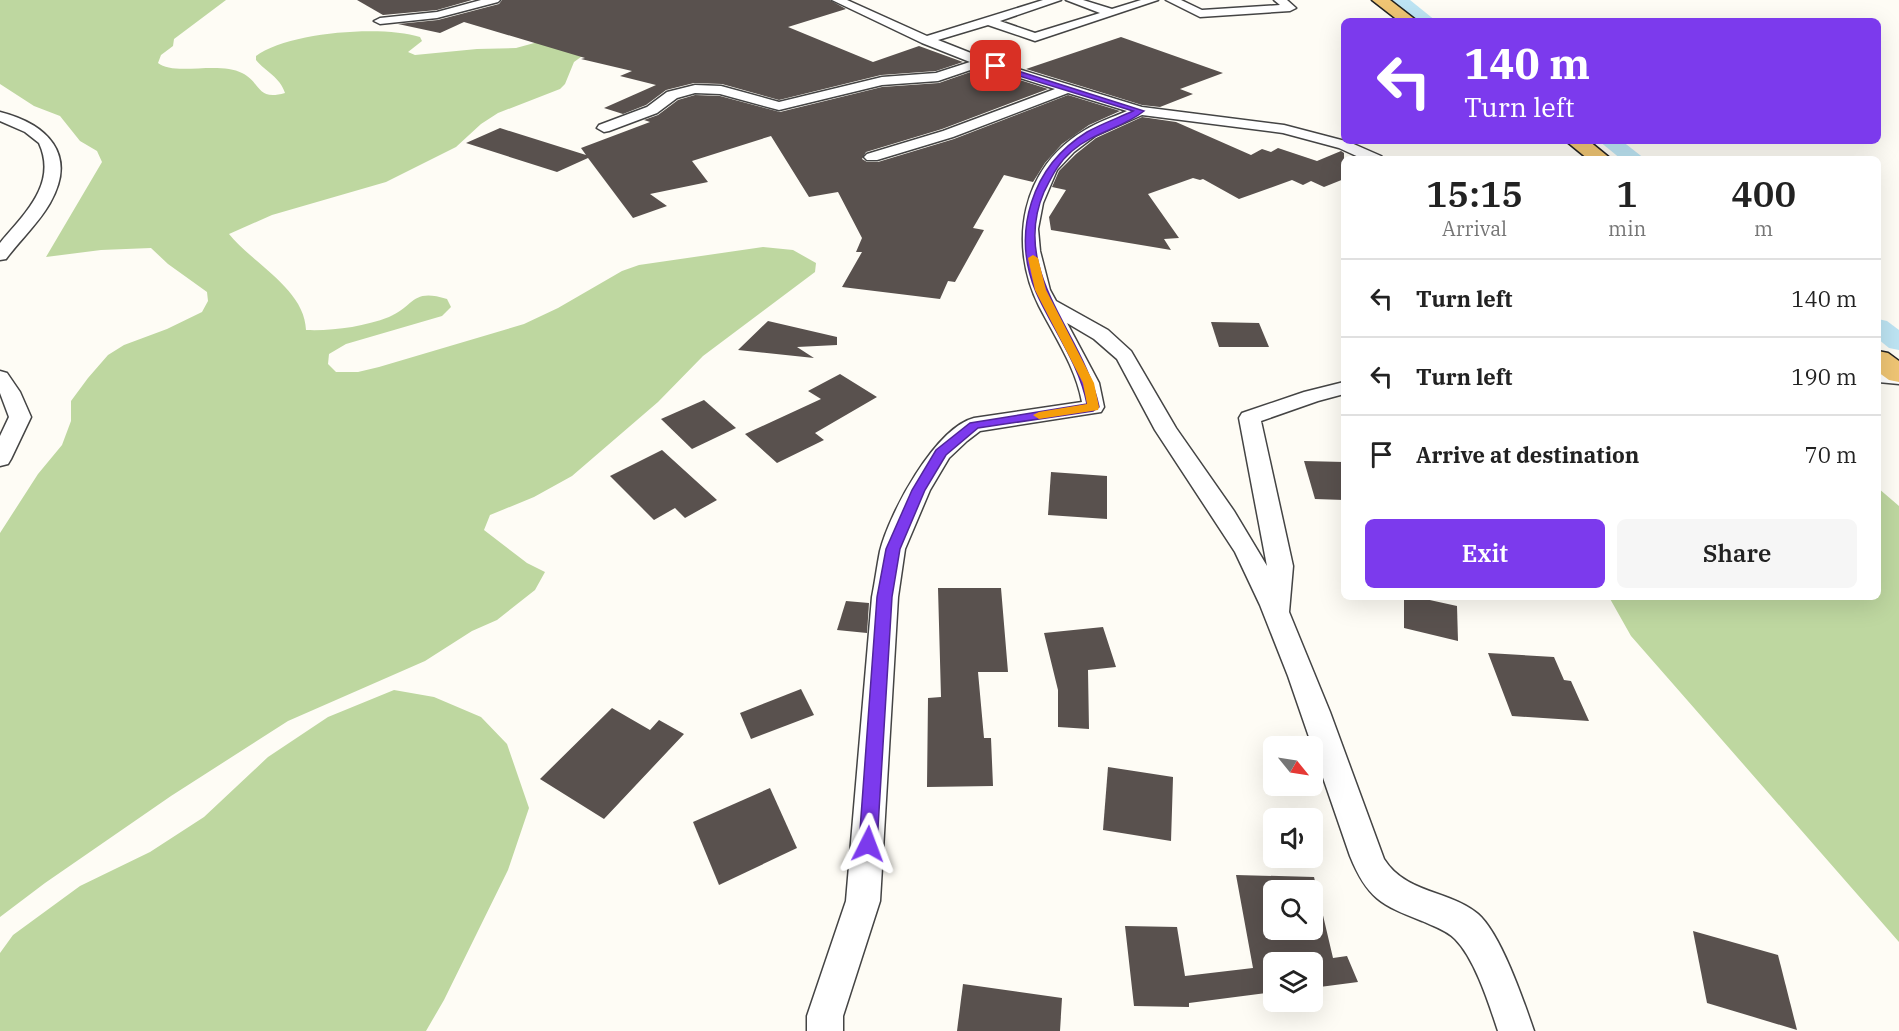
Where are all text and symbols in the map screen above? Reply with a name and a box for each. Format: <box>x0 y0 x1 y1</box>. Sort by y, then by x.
text: 140 m <box>1464 36 1590 91</box>
pin <box>970 40 1021 91</box>
icon: left <box>1365 42 1443 120</box>
icon: arrive <box>979 49 1012 82</box>
text: Turn left <box>1464 89 1575 124</box>
text: 15:15 <box>1426 170 1523 217</box>
text: 1 <box>1616 170 1638 217</box>
text: 400 <box>1731 170 1796 217</box>
text: Arrival <box>1442 215 1507 242</box>
text: min <box>1608 215 1646 242</box>
text: m <box>1754 215 1773 242</box>
icon: left <box>1365 282 1398 315</box>
text: Turn left <box>1416 284 1512 313</box>
text: 140 m <box>1791 284 1857 313</box>
icon: left <box>1365 360 1398 393</box>
text: Turn left <box>1416 362 1512 391</box>
text: 190 m <box>1791 362 1857 391</box>
icon: arrive <box>1365 438 1398 471</box>
text: Arrive at destination <box>1416 440 1639 469</box>
text: 70 m <box>1805 440 1857 469</box>
button: Exit <box>1365 519 1605 588</box>
button: Share <box>1617 519 1857 588</box>
north arrow <box>1263 736 1323 796</box>
map controls <box>1263 736 1323 1012</box>
button: sound <box>1263 808 1323 868</box>
position arrow <box>836 812 900 876</box>
button: search <box>1263 880 1323 940</box>
button: layers <box>1263 952 1323 1012</box>

